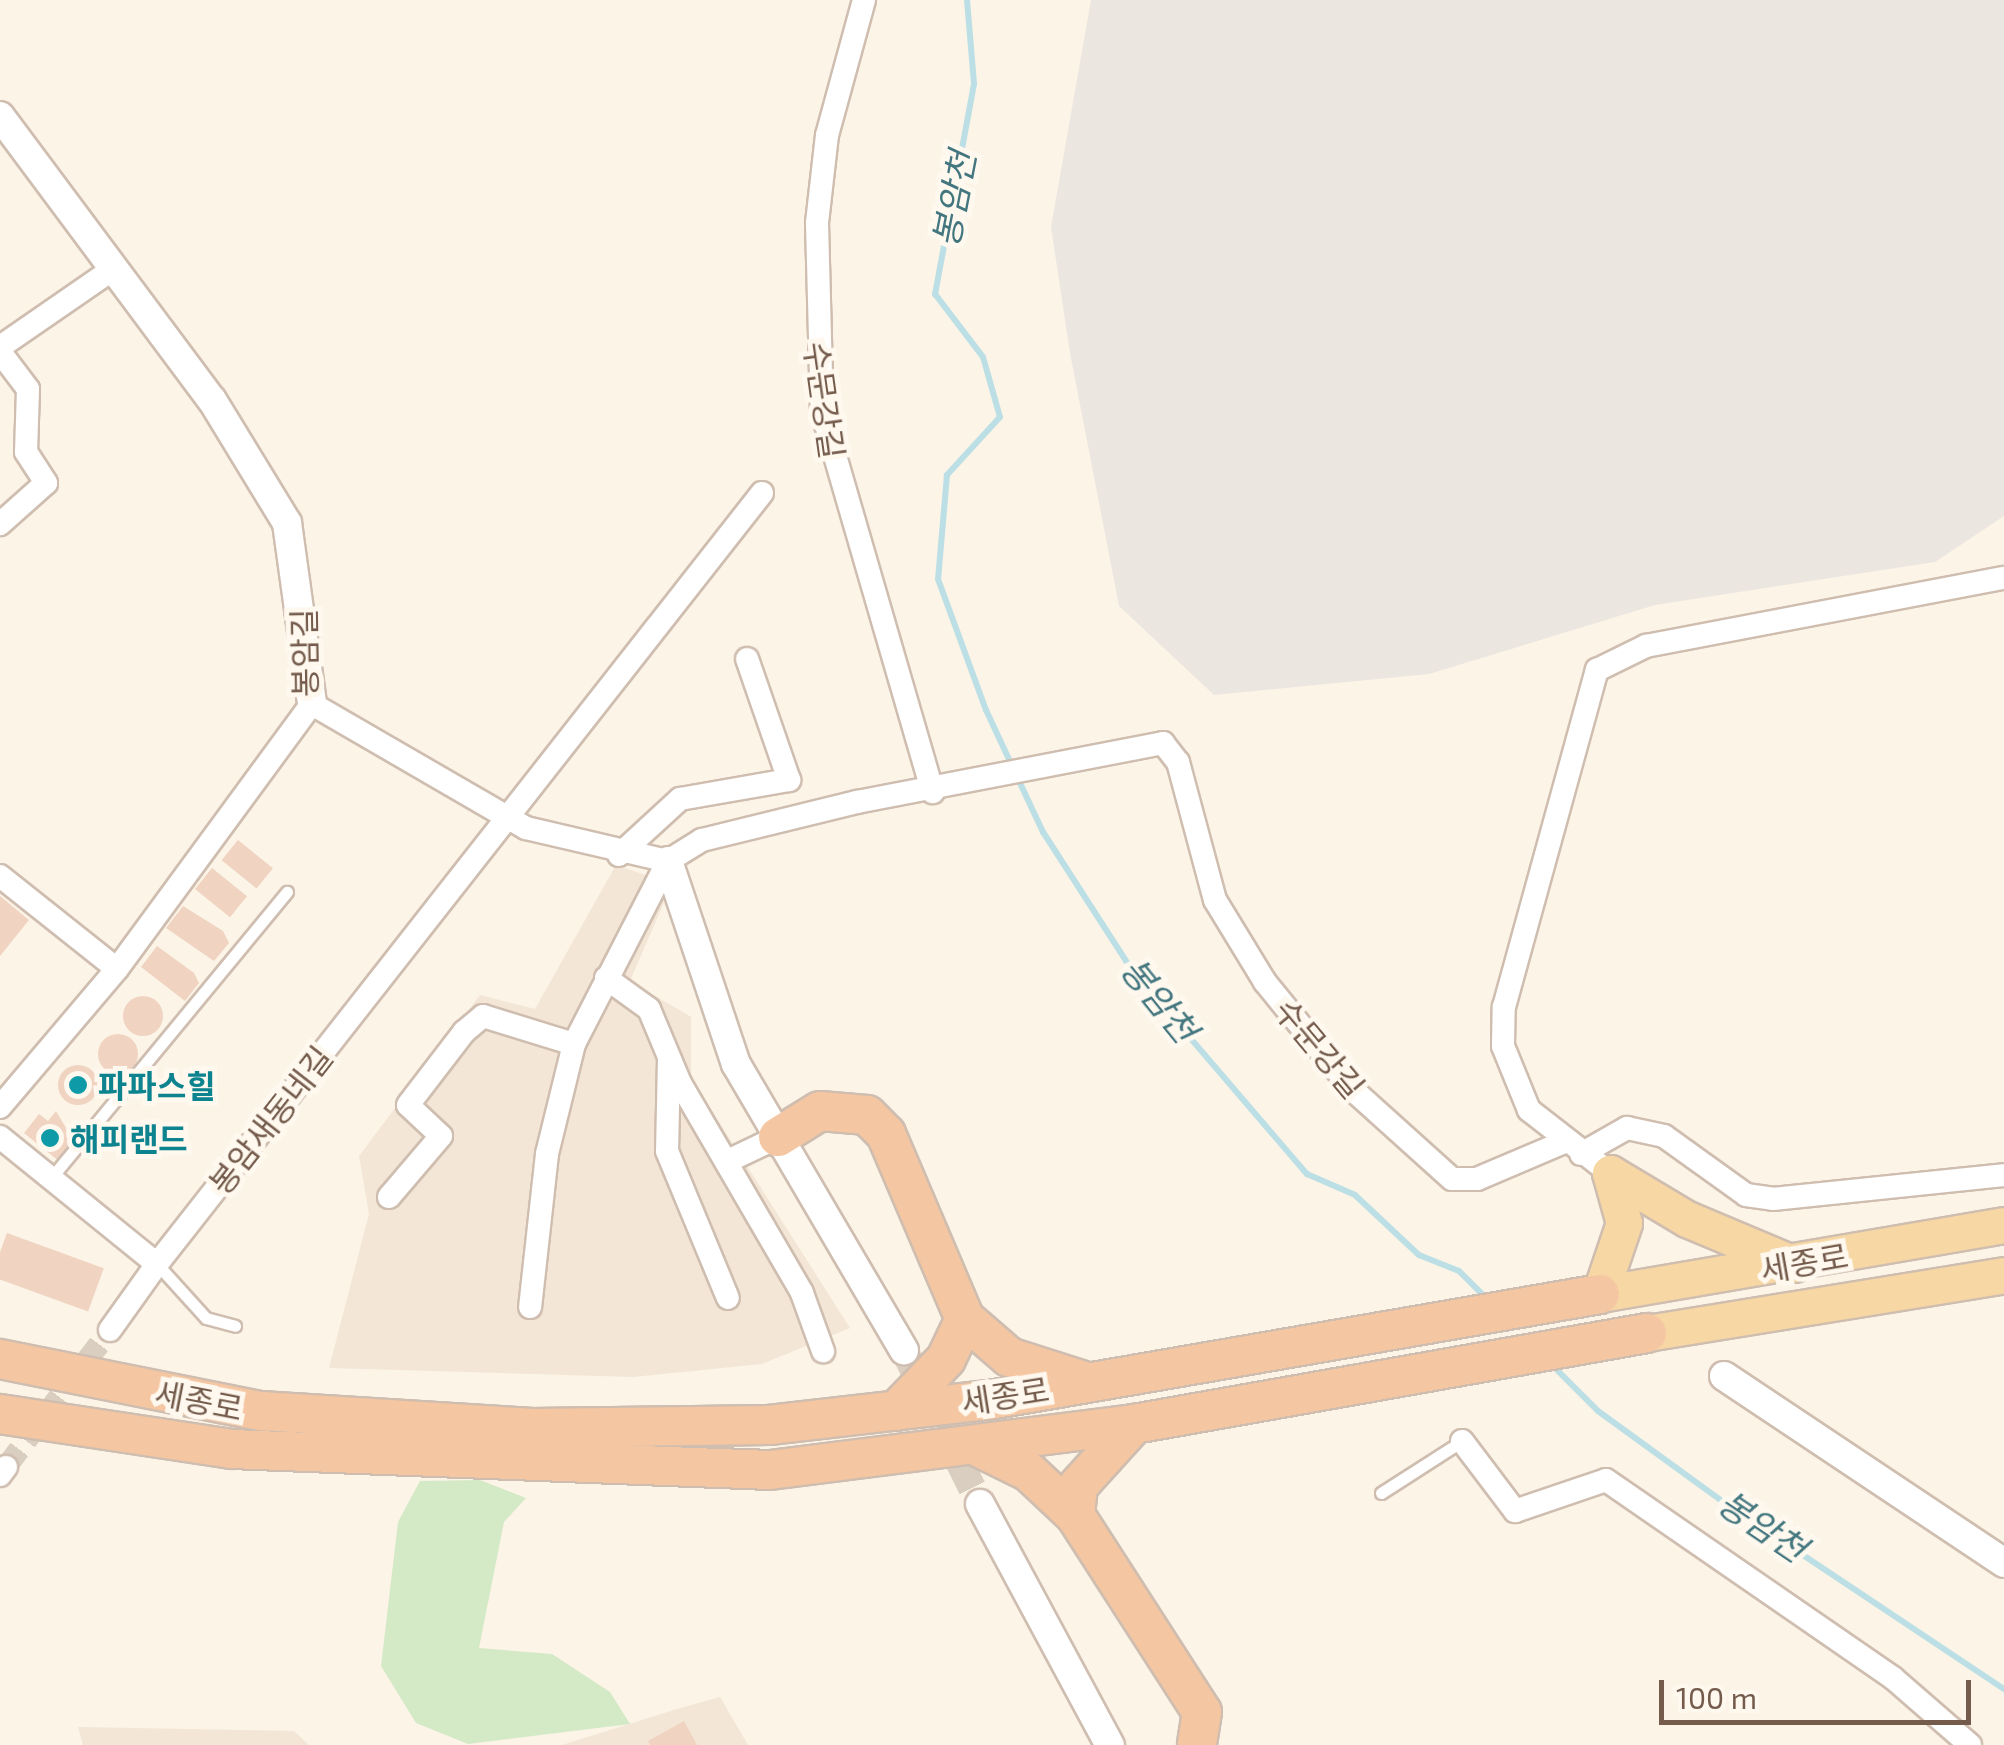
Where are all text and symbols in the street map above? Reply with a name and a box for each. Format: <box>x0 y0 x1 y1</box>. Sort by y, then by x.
water label: 봉암천 <box>923 148 983 250</box>
street label: 수문강길 <box>798 339 852 461</box>
street label: 봉암길 <box>284 609 324 697</box>
water label: 봉암천 <box>1113 948 1207 1050</box>
street label: 수문강길 <box>1267 991 1373 1105</box>
street label: 봉암새동네길 <box>200 1039 340 1201</box>
place label: 파파스힐 <box>98 1066 216 1104</box>
marker: 파파스힐 <box>67 1074 89 1096</box>
place label: 해피랜드 <box>70 1119 188 1157</box>
marker: 해피랜드 <box>39 1127 61 1149</box>
street label: 세종로 <box>1757 1235 1851 1289</box>
street label: 세종로 <box>958 1369 1052 1421</box>
street label: 세종로 <box>152 1373 246 1427</box>
water label: 봉암천 <box>1711 1481 1815 1569</box>
scale bar <box>1664 1660 1976 1722</box>
text: 100 m <box>1676 1679 1757 1715</box>

